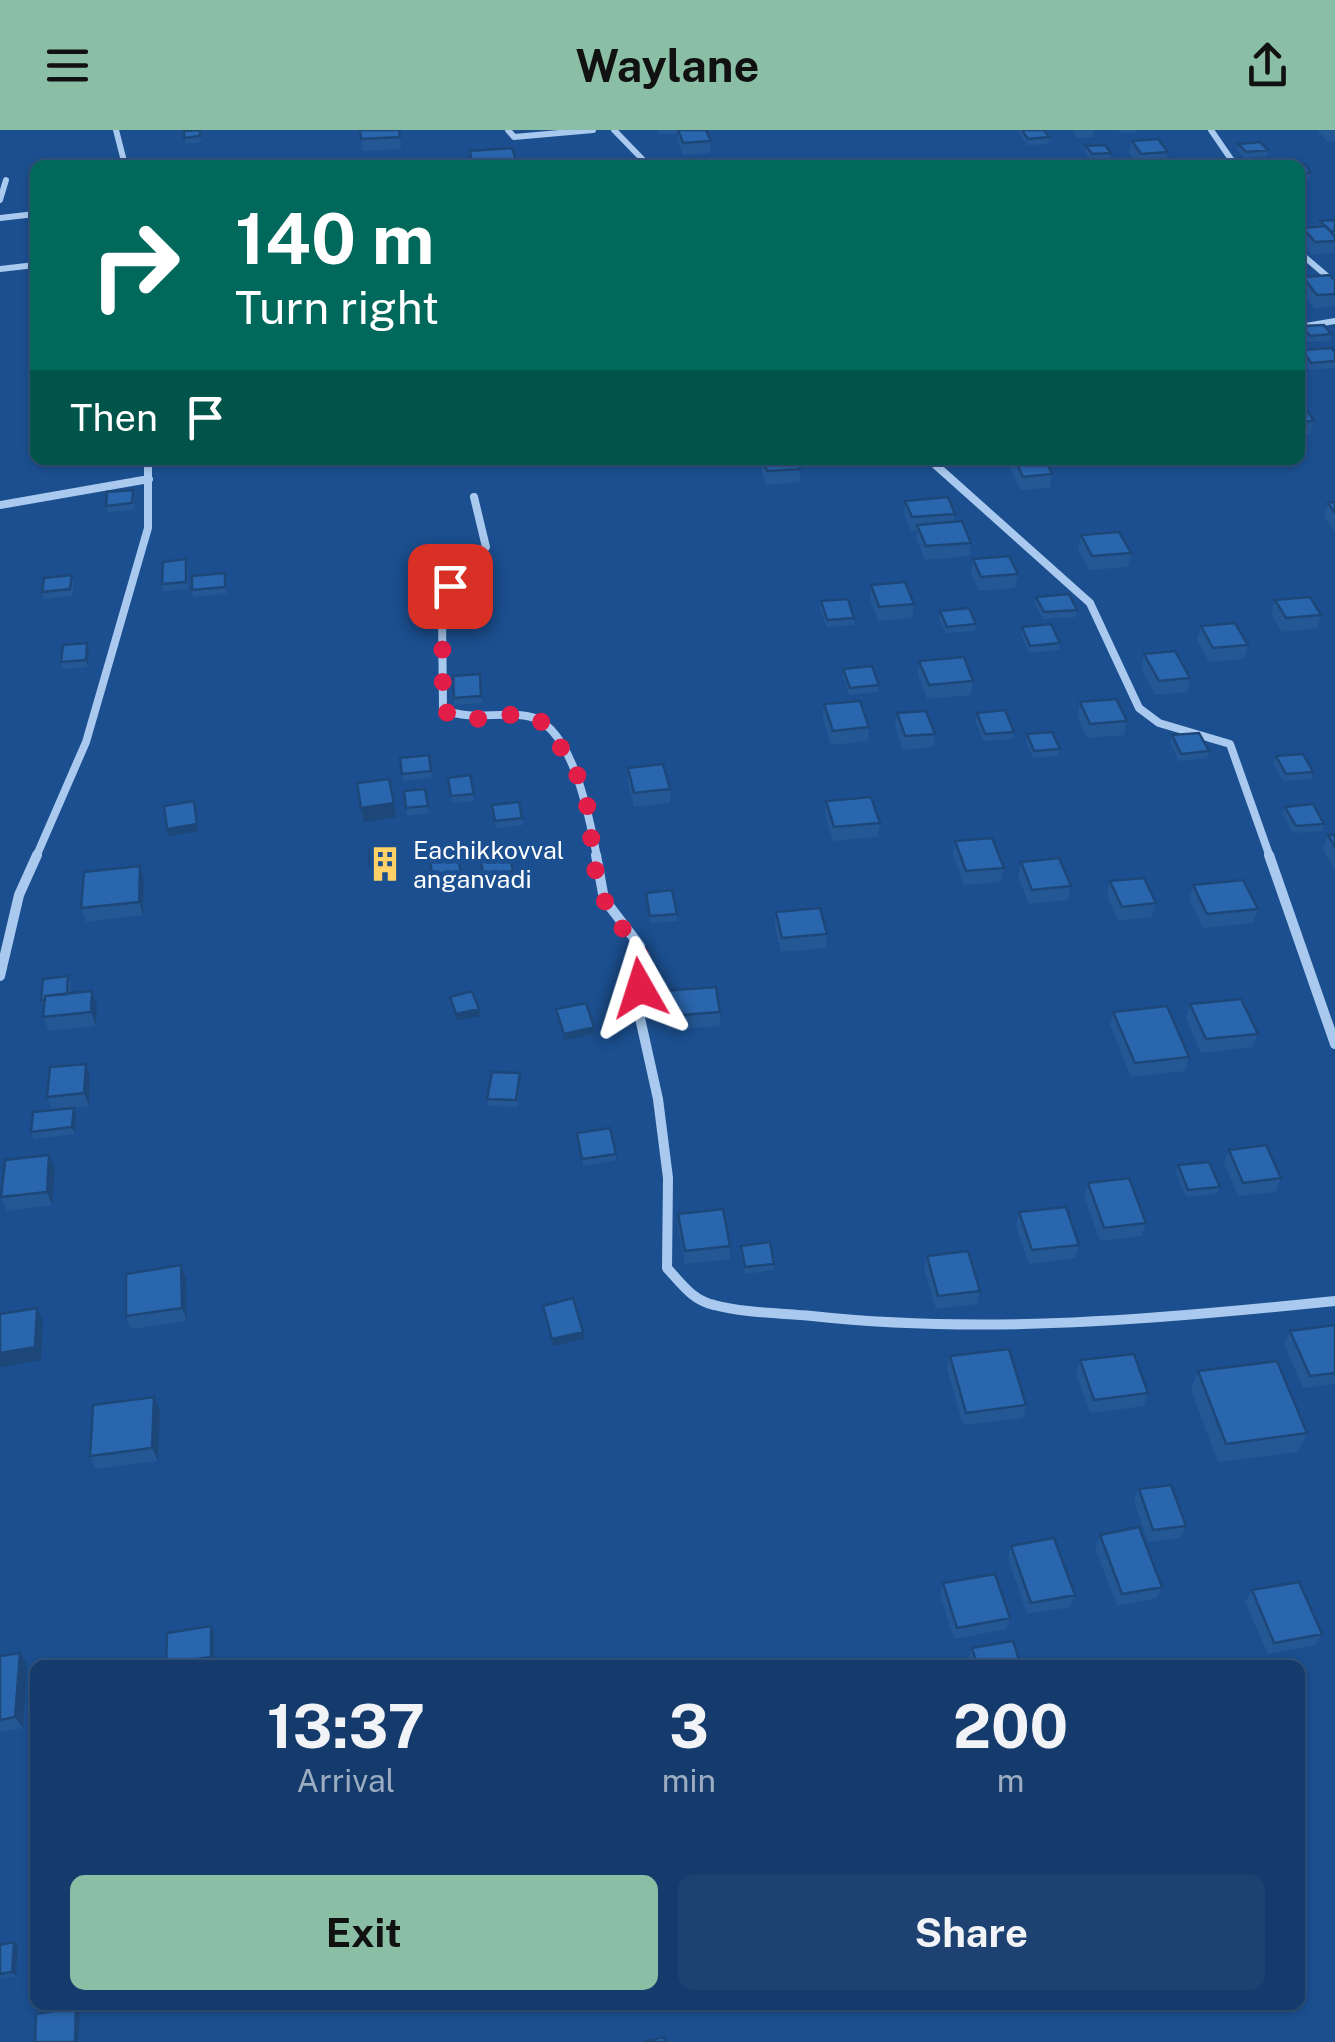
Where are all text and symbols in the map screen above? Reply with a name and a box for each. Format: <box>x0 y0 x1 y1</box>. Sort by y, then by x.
icon: menu <box>40 38 95 93</box>
icon: share <box>1240 38 1295 93</box>
text: Waylane <box>576 39 759 92</box>
text: 140 m <box>235 197 434 280</box>
icon: right <box>70 200 200 330</box>
text: Turn right <box>235 281 439 334</box>
icon: arrive <box>178 390 233 445</box>
text: Then <box>70 395 158 440</box>
pin <box>408 544 493 629</box>
icon: arrive <box>423 559 478 614</box>
place label: Eachikkovval anganvadi <box>413 835 564 894</box>
building icon: Eachikkovval anganvadi <box>366 845 404 883</box>
position arrow <box>588 936 692 1040</box>
text: 13:37 <box>267 1691 425 1762</box>
text: 3 <box>669 1691 709 1762</box>
text: 200 <box>953 1691 1068 1762</box>
text: Arrival <box>296 1762 395 1799</box>
text: min <box>662 1762 716 1799</box>
text: m <box>997 1762 1024 1799</box>
button: Exit <box>70 1875 658 1990</box>
button: Share <box>678 1875 1265 1990</box>

